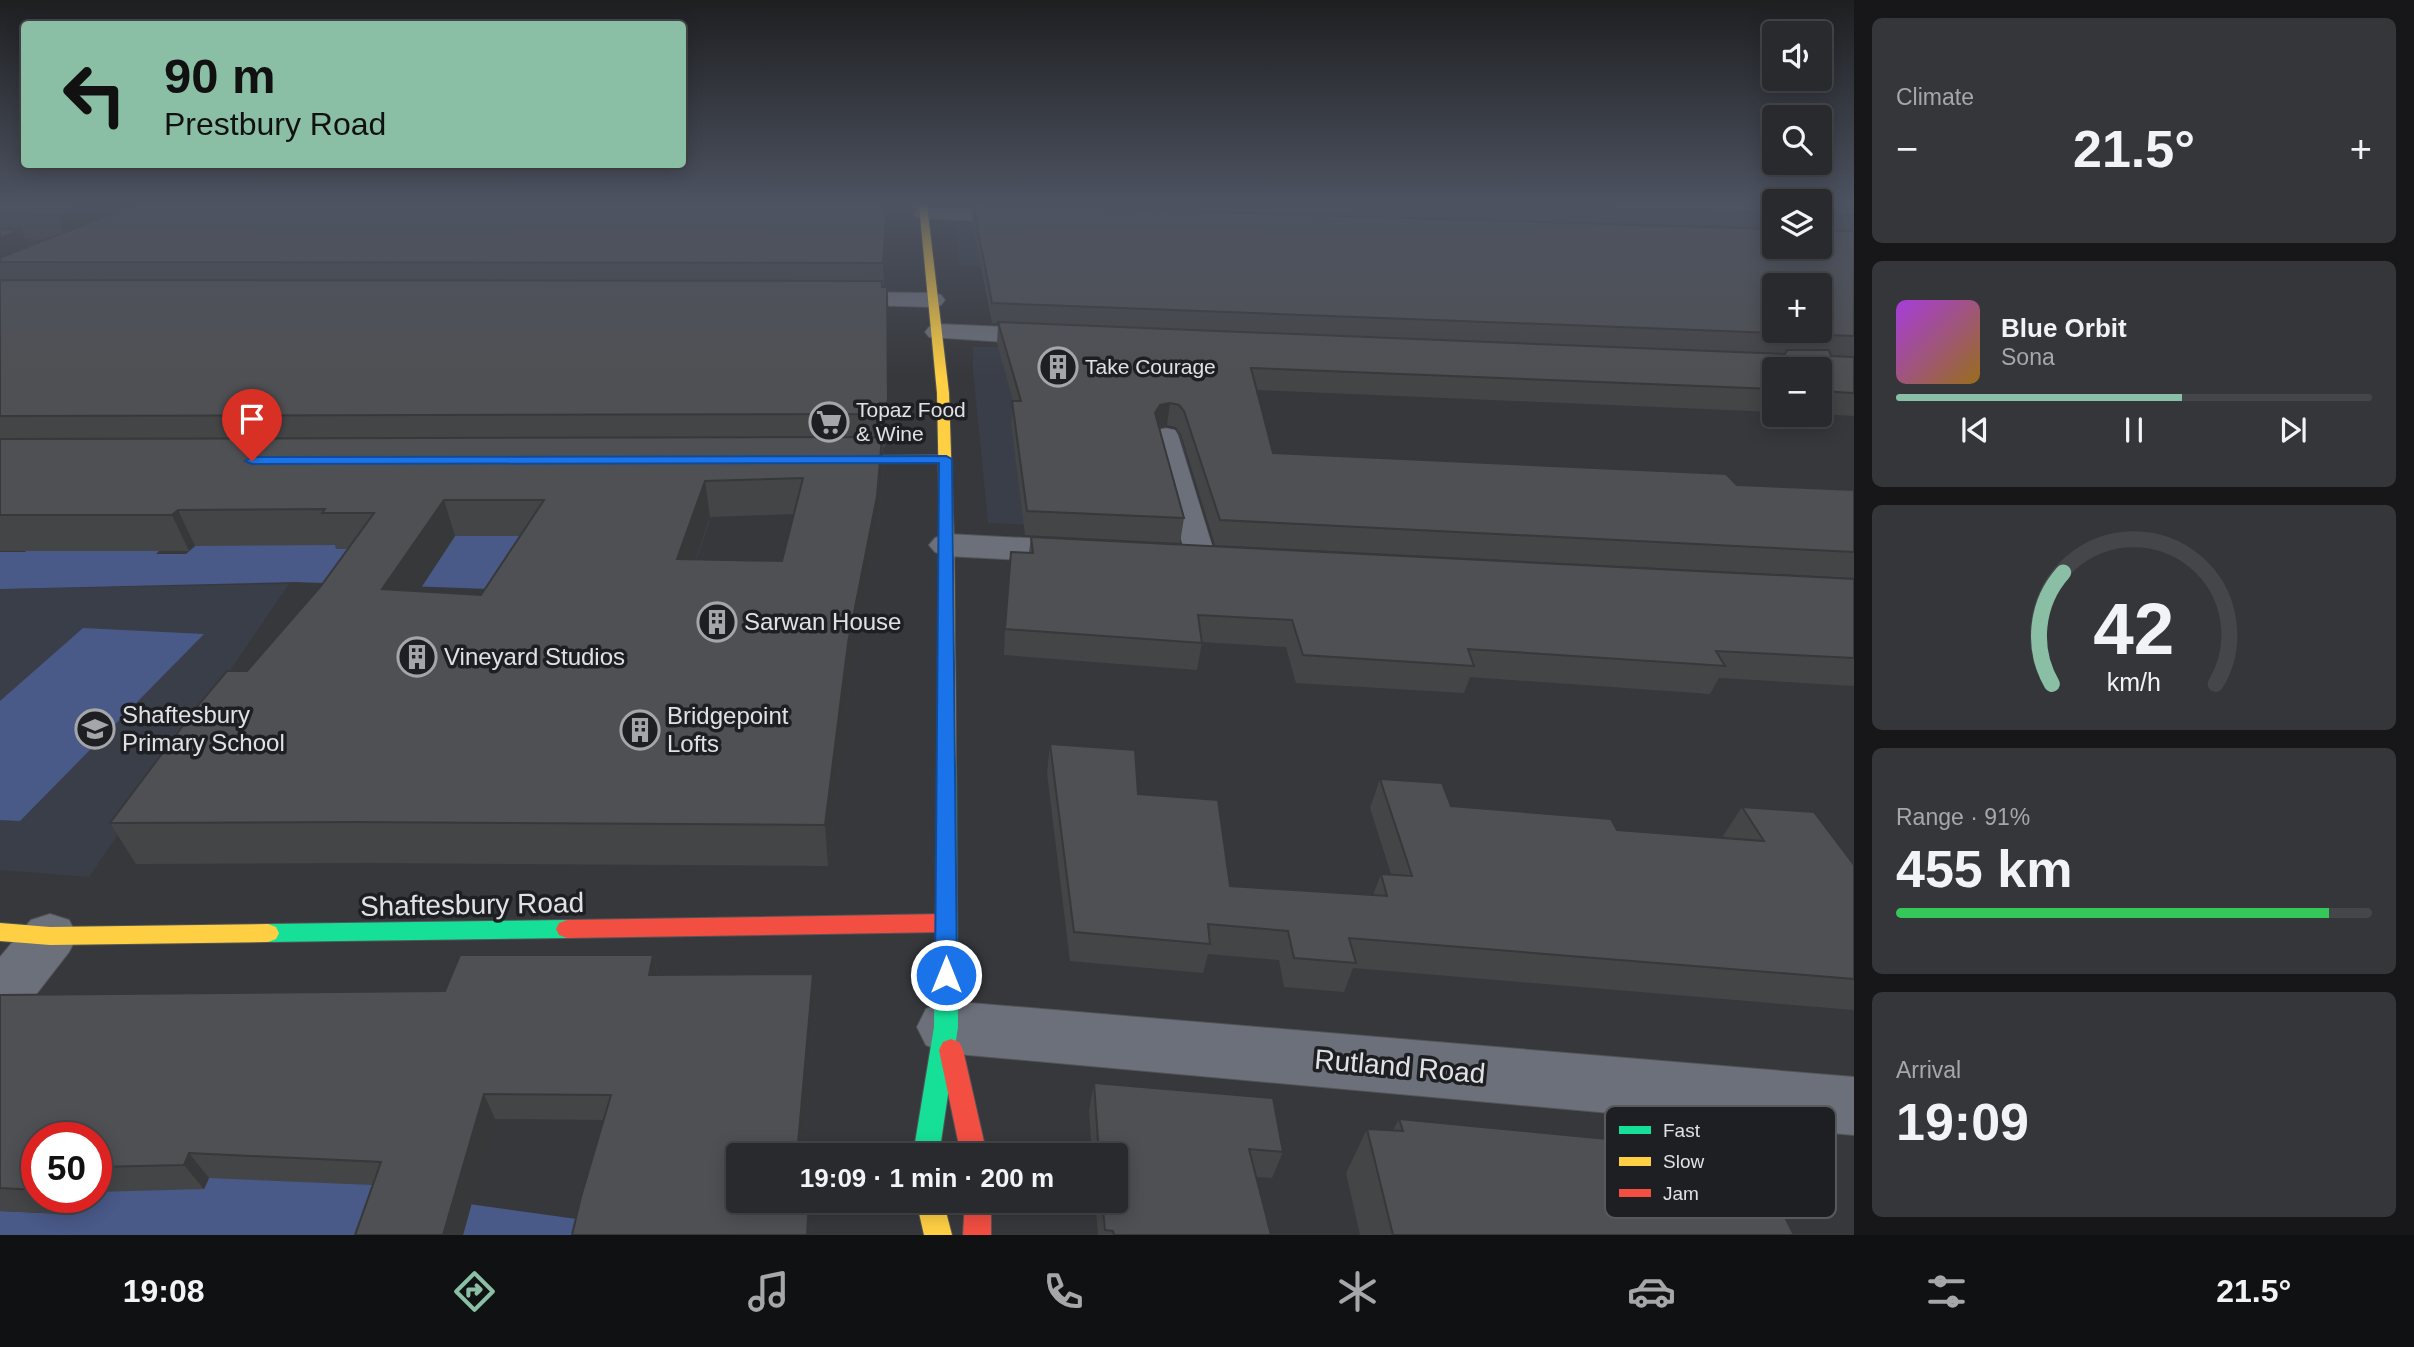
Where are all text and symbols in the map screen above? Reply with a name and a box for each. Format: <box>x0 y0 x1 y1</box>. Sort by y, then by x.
map controls <box>1762 21 1832 427</box>
button: sound <box>1762 21 1832 91</box>
icon: left <box>49 49 140 140</box>
text: 90 m <box>164 49 276 103</box>
text: Climate <box>1896 84 1974 110</box>
button: search <box>1762 105 1832 175</box>
text: Prestbury Road <box>164 106 386 142</box>
text: 21.5° <box>2073 120 2195 178</box>
text: − <box>1896 128 1918 170</box>
text: + <box>2350 128 2372 170</box>
button: layers <box>1762 189 1832 259</box>
button: + <box>1762 273 1832 343</box>
text: Blue Orbit <box>2001 313 2127 343</box>
text: Sona <box>2001 344 2055 370</box>
building icon: Take Courage <box>1037 346 1079 388</box>
place label: Take Courage <box>1085 355 1216 378</box>
button: − <box>1762 357 1832 427</box>
pin <box>222 389 282 461</box>
place label: Topaz Food & Wine <box>856 398 966 445</box>
icon: arrive <box>233 400 271 438</box>
supermarket icon: Topaz Food & Wine <box>808 401 850 443</box>
icon: previous <box>1956 411 1994 449</box>
icon: pause <box>2115 411 2153 449</box>
icon: next <box>2274 411 2312 449</box>
text: 42 <box>2094 588 2174 669</box>
building icon: Sarwan House <box>696 601 738 643</box>
place label: Sarwan House <box>744 608 901 635</box>
building icon: Vineyard Studios <box>396 636 438 678</box>
place label: Vineyard Studios <box>444 643 625 670</box>
text: km/h <box>2107 667 2161 695</box>
place label: Shaftesbury Primary School <box>122 701 285 756</box>
place label: Bridgepoint Lofts <box>667 702 789 757</box>
school or university icon: Shaftesbury Primary School <box>74 708 116 750</box>
building icon: Bridgepoint Lofts <box>619 709 661 751</box>
text: Range · 91% <box>1896 804 2030 830</box>
text: 455 km <box>1896 840 2072 898</box>
street label: Shaftesbury Road <box>360 887 584 922</box>
position arrow <box>909 938 983 1012</box>
street label: Rutland Road <box>1313 1044 1487 1089</box>
text: Arrival <box>1896 1057 1961 1083</box>
text: 19:09 <box>1896 1093 2029 1151</box>
legend <box>1605 1106 1836 1218</box>
text: Fast <box>1663 1120 1701 1141</box>
speed limit sign: 50 <box>21 1122 112 1213</box>
text: Slow <box>1663 1151 1704 1172</box>
text: 19:09 · 1 min · 200 m <box>800 1163 1054 1193</box>
text: Jam <box>1663 1183 1699 1204</box>
icon: directions <box>450 1267 499 1316</box>
icon: music <box>744 1267 793 1316</box>
icon: phone <box>1039 1267 1088 1316</box>
icon: climate <box>1333 1267 1382 1316</box>
icon: car <box>1627 1267 1676 1316</box>
icon: filters <box>1922 1267 1971 1316</box>
text: 19:08 <box>123 1273 205 1309</box>
text: 21.5° <box>2216 1273 2291 1309</box>

